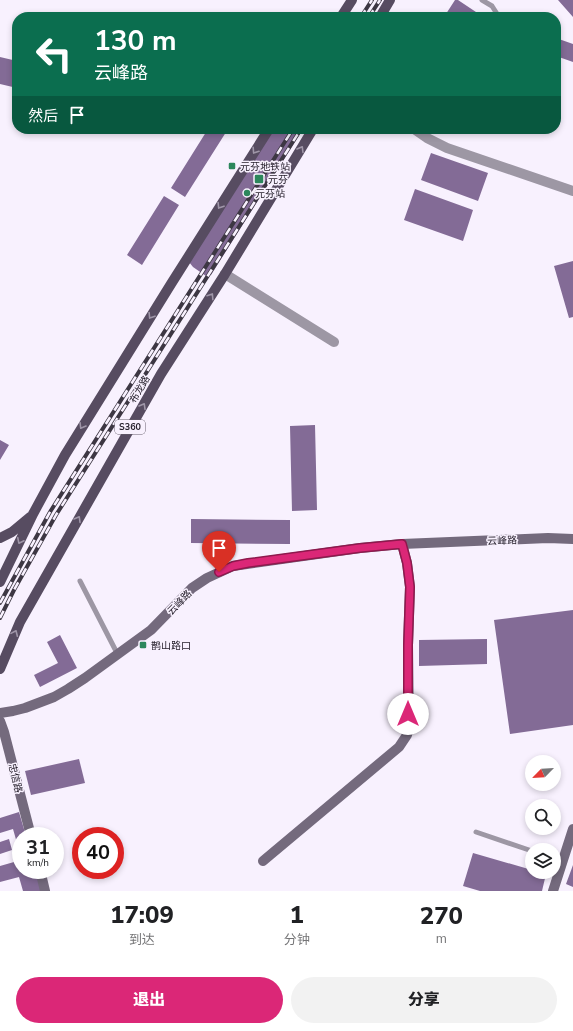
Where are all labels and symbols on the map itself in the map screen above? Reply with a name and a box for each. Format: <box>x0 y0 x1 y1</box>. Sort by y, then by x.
one-way arrow <box>296 146 304 153</box>
one-way arrow <box>252 147 260 154</box>
place label: 元芬地铁站 <box>240 160 290 174</box>
marker: 元芬地铁站 <box>227 161 237 171</box>
marker: 元芬 <box>253 173 265 185</box>
place label: 元芬 <box>268 173 288 187</box>
place label: 元芬站 <box>255 187 285 201</box>
marker: 元芬站 <box>242 188 252 198</box>
one-way arrow <box>217 202 225 209</box>
one-way arrow <box>206 293 214 300</box>
one-way arrow <box>148 312 155 319</box>
street label: 布龙路 <box>126 373 153 406</box>
one-way arrow <box>138 403 145 410</box>
road number: S360 <box>115 420 145 434</box>
one-way arrow <box>79 422 87 429</box>
one-way arrow <box>74 516 81 523</box>
pin <box>202 531 236 572</box>
street label: 云峰路 <box>487 533 517 549</box>
one-way arrow <box>17 536 25 544</box>
street label: 云峰路 <box>164 587 195 618</box>
one-way arrow <box>10 629 18 637</box>
place label: 鹊山路口 <box>151 639 191 653</box>
marker: 鹊山路口 <box>138 640 148 650</box>
position arrow <box>387 693 429 735</box>
north arrow <box>525 755 561 791</box>
street label: 忠信路 <box>5 762 25 794</box>
speed limit sign: 40 <box>72 827 124 879</box>

